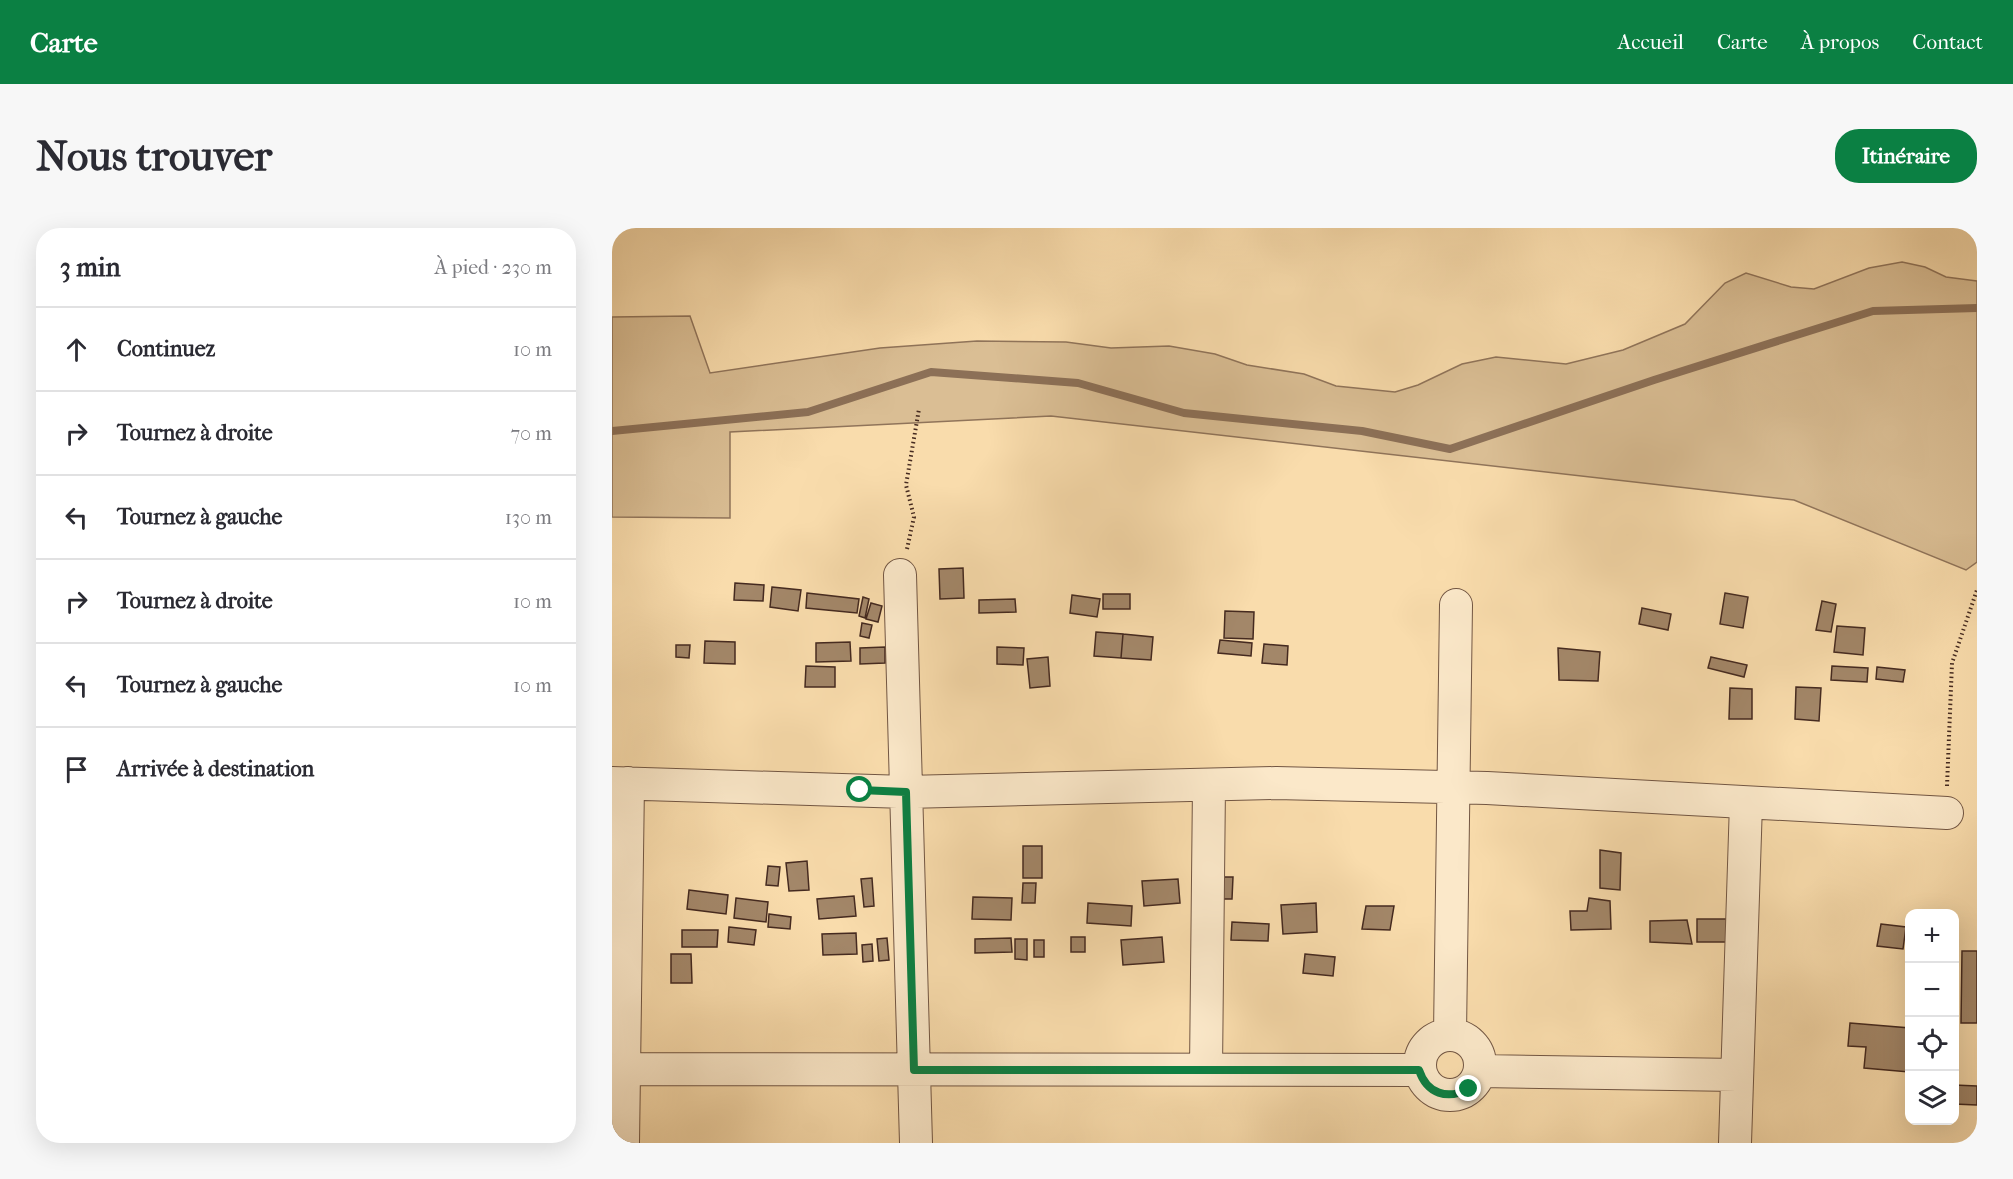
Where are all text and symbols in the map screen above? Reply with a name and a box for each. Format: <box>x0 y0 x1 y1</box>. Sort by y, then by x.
text: Carte <box>30 26 98 59</box>
text: Accueil <box>1618 30 1684 54</box>
text: Carte <box>1717 30 1768 54</box>
text: À propos <box>1801 30 1879 54</box>
text: Contact <box>1912 30 1983 54</box>
button: Itinéraire <box>1835 129 1977 183</box>
text: Nous trouver <box>36 132 272 181</box>
text: 3 min <box>60 252 121 283</box>
text: À pied · 230 m <box>434 256 552 279</box>
icon: ahead <box>60 333 93 366</box>
text: Continuez <box>117 336 215 362</box>
text: 10 m <box>513 338 552 361</box>
icon: right <box>60 417 93 450</box>
text: Tournez à droite <box>117 420 273 446</box>
text: 70 m <box>510 422 552 445</box>
icon: left <box>60 501 93 534</box>
text: Tournez à gauche <box>117 504 282 530</box>
text: 130 m <box>505 506 552 529</box>
icon: right <box>60 585 93 618</box>
text: Tournez à droite <box>117 588 273 614</box>
text: 10 m <box>513 590 552 613</box>
icon: left <box>60 669 93 702</box>
text: Tournez à gauche <box>117 672 282 698</box>
text: 10 m <box>513 674 552 697</box>
icon: arrive <box>60 753 93 786</box>
text: Arrivée à destination <box>117 756 314 782</box>
route start <box>846 776 872 802</box>
map controls <box>1905 909 1959 1125</box>
button: + <box>1905 909 1959 963</box>
button: − <box>1905 963 1959 1017</box>
button: locate <box>1905 1017 1959 1071</box>
button: layers <box>1905 1071 1959 1125</box>
route end <box>1455 1075 1481 1101</box>

